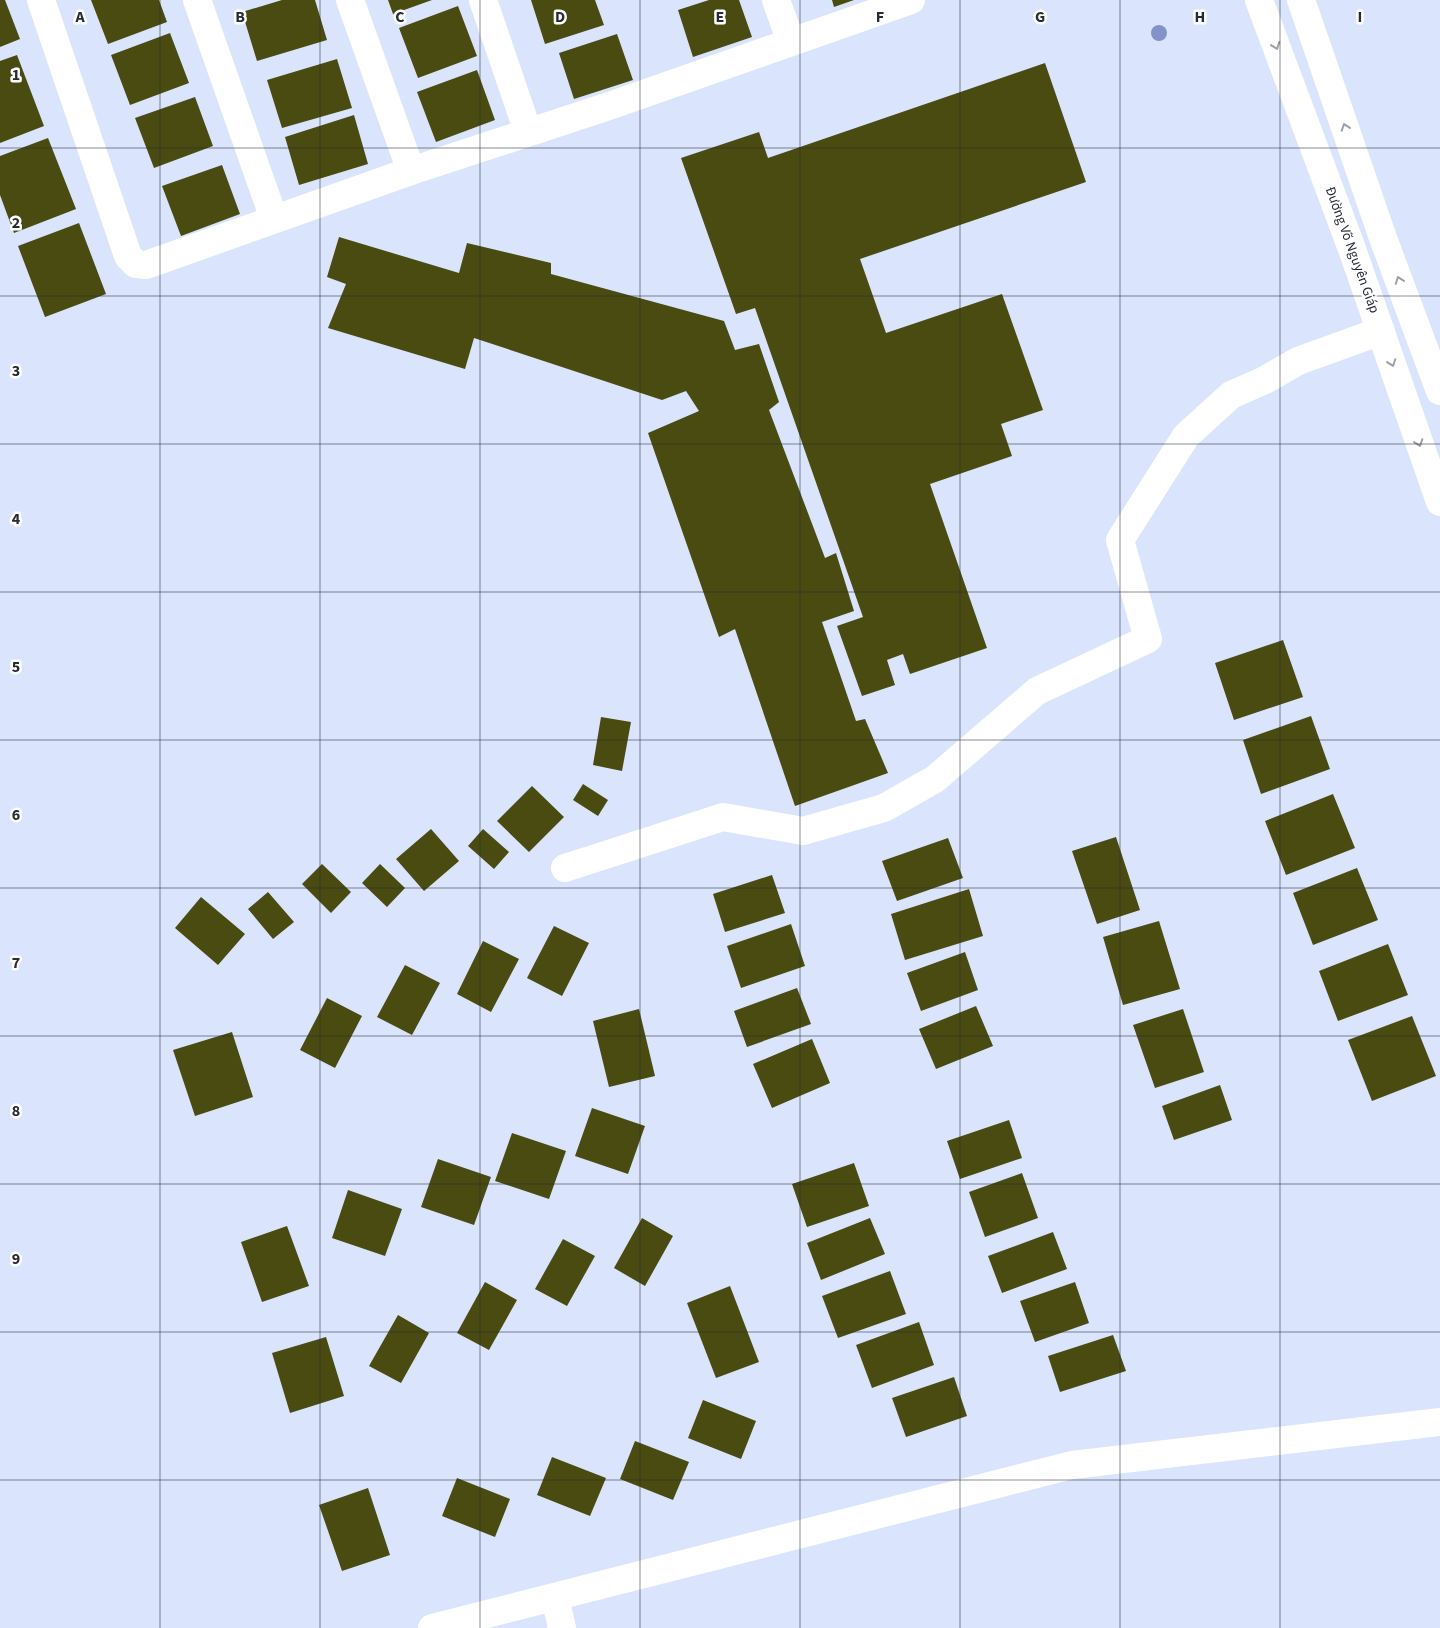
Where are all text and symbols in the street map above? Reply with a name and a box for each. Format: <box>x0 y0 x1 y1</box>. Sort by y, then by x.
text: A <box>74 6 85 28</box>
text: B <box>235 6 245 28</box>
text: C <box>395 6 405 28</box>
text: D <box>555 6 565 28</box>
text: E <box>716 6 724 28</box>
text: F <box>876 6 884 28</box>
text: G <box>1035 6 1045 28</box>
text: H <box>1195 6 1205 28</box>
text: I <box>1358 6 1362 28</box>
one-way arrow <box>1270 41 1280 49</box>
text: 1 <box>12 64 20 86</box>
one-way arrow <box>1341 123 1351 132</box>
street label: Đường Võ Nguyên Giáp <box>1320 184 1384 316</box>
text: 2 <box>12 212 20 234</box>
one-way arrow <box>1395 276 1405 285</box>
one-way arrow <box>1386 358 1396 366</box>
text: 3 <box>12 360 20 382</box>
one-way arrow <box>1413 438 1423 446</box>
text: 4 <box>12 508 21 530</box>
text: 5 <box>12 656 20 678</box>
text: 6 <box>12 804 20 826</box>
text: 7 <box>12 952 20 974</box>
text: 8 <box>12 1100 20 1122</box>
text: 9 <box>12 1248 20 1270</box>

